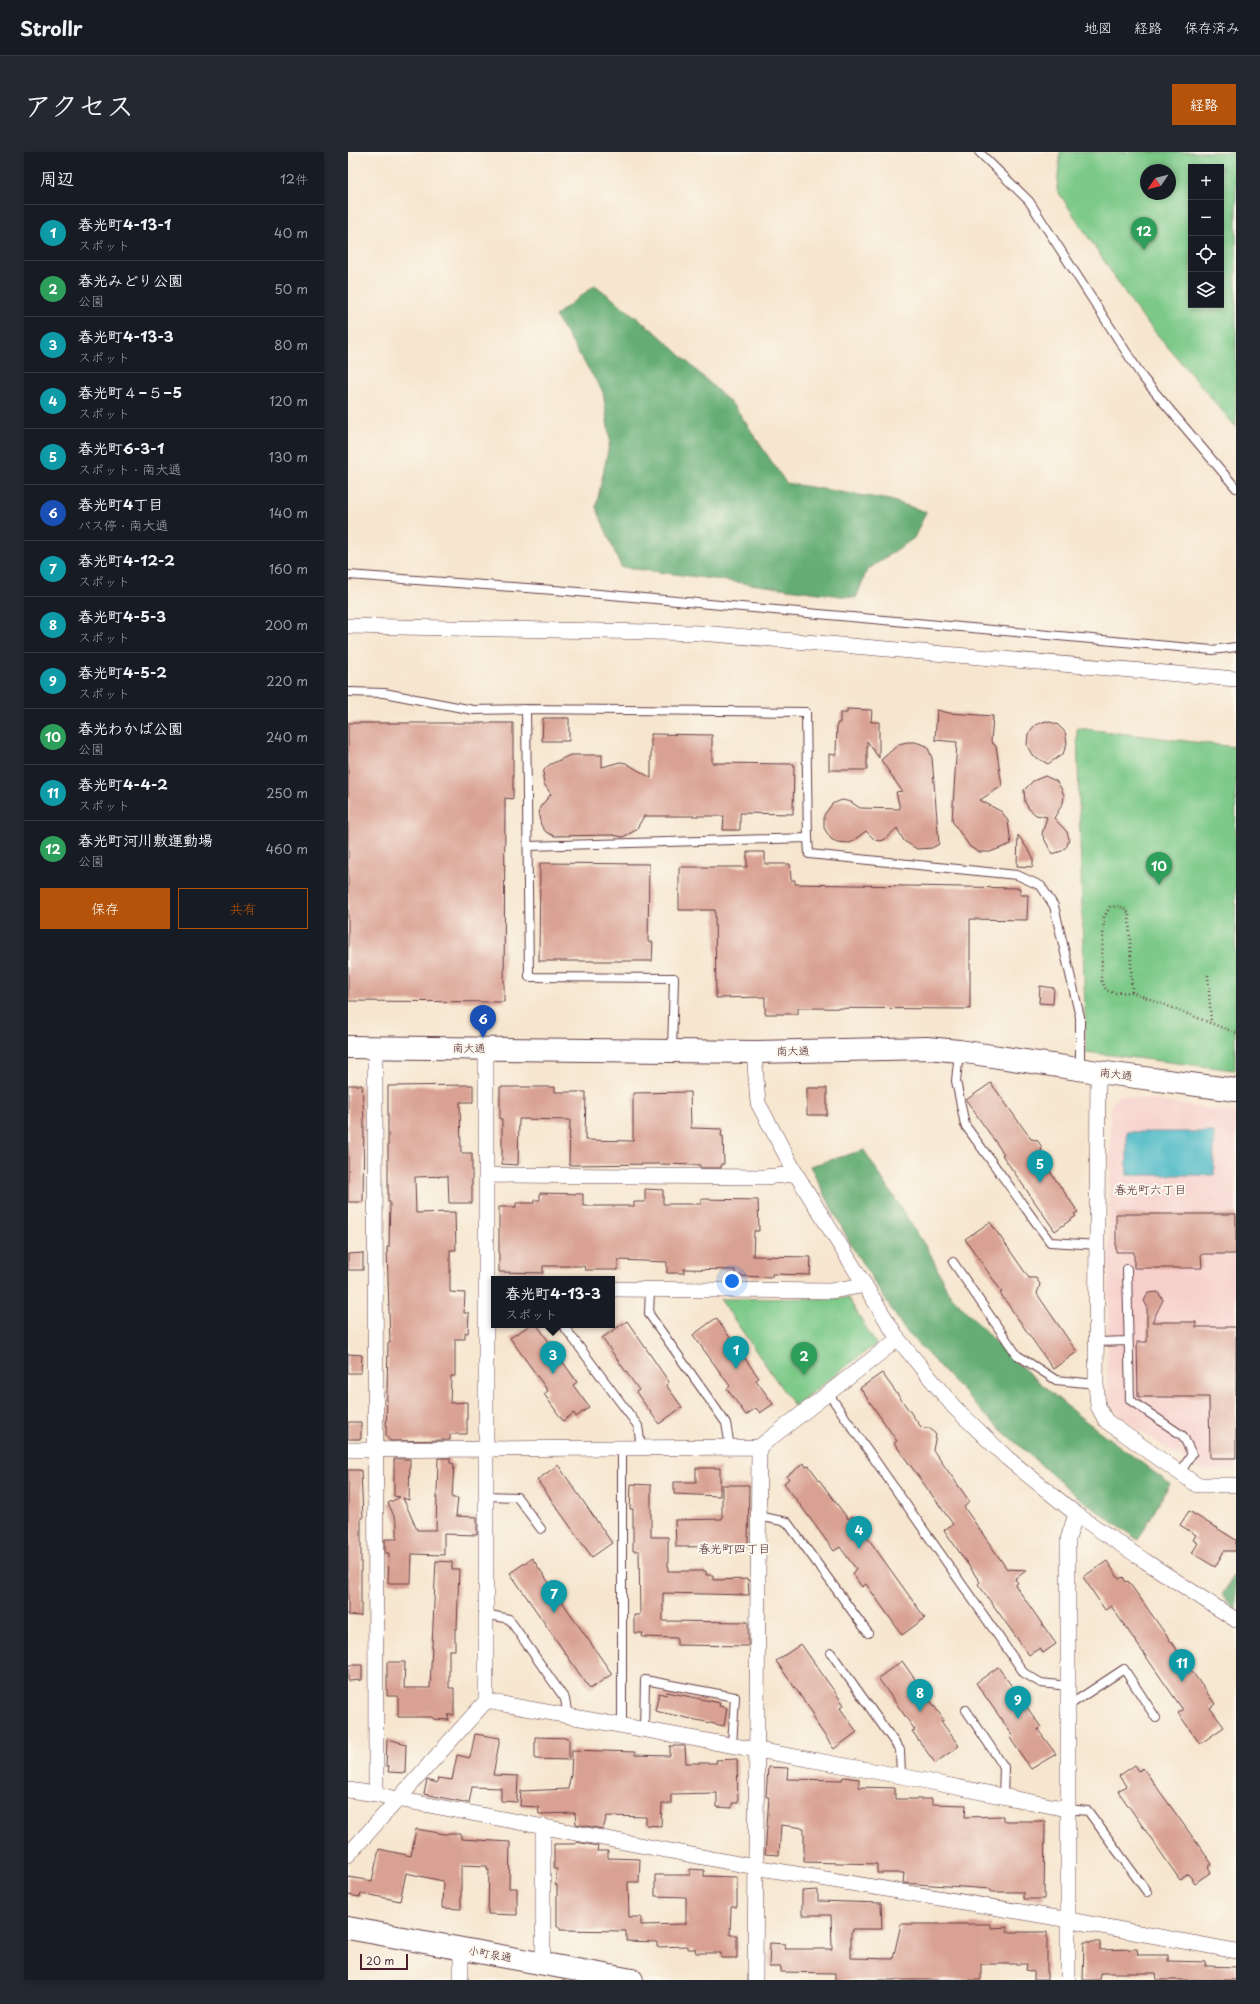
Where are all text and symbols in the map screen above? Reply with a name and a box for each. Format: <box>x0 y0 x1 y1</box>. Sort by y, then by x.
text: Strollr <box>20 14 83 42</box>
text: 地図 <box>1084 17 1112 38</box>
text: 経路 <box>1134 17 1162 38</box>
text: 保存済み <box>1184 17 1240 38</box>
text: アクセス <box>24 83 134 126</box>
button: 経路 <box>1172 84 1236 125</box>
north arrow <box>1140 164 1176 200</box>
map controls <box>1188 164 1224 308</box>
button: + <box>1188 164 1224 200</box>
text: 周辺 <box>40 165 74 191</box>
text: 12件 <box>280 169 308 188</box>
button: − <box>1188 200 1224 236</box>
text: 春光町4-13-1 <box>78 212 171 235</box>
pin: 12 <box>1131 217 1157 250</box>
text: 1 <box>50 223 56 242</box>
text: 40 m <box>274 223 308 242</box>
text: スポット <box>78 235 130 254</box>
button: locate <box>1188 236 1224 272</box>
text: 春光みどり公園 <box>78 268 183 291</box>
button: layers <box>1188 272 1224 308</box>
text: 2 <box>48 279 58 298</box>
text: 50 m <box>274 279 308 298</box>
text: 公園 <box>78 291 104 310</box>
text: 春光町4-13-3 <box>78 324 174 347</box>
text: 3 <box>49 335 57 354</box>
text: 80 m <box>274 335 308 354</box>
text: スポット <box>78 347 130 366</box>
text: 春光町４−５−5 <box>78 380 182 403</box>
text: 4 <box>49 391 57 410</box>
text: 120 m <box>269 391 308 410</box>
text: スポット <box>78 403 130 422</box>
text: 春光町6-3-1 <box>78 436 164 459</box>
text: 5 <box>49 447 57 466</box>
text: 130 m <box>269 447 308 466</box>
text: スポット · 南大通 <box>78 459 181 478</box>
text: 春光町4丁目 <box>78 492 163 515</box>
text: 6 <box>48 503 58 522</box>
text: 140 m <box>269 503 308 522</box>
text: バス停 · 南大通 <box>78 515 168 534</box>
text: 春光町4-12-2 <box>78 548 175 571</box>
text: 7 <box>49 559 57 578</box>
text: 160 m <box>269 559 308 578</box>
text: スポット <box>78 571 130 590</box>
text: 春光町4-5-3 <box>78 604 166 627</box>
text: 8 <box>49 615 57 634</box>
text: 200 m <box>265 615 308 634</box>
text: スポット <box>78 627 130 646</box>
text: 春光町4-5-2 <box>78 660 167 683</box>
text: 9 <box>49 671 57 690</box>
text: 220 m <box>266 671 308 690</box>
text: スポット <box>78 683 130 702</box>
text: 春光わかば公園 <box>78 716 183 739</box>
text: 10 <box>45 727 61 746</box>
text: 240 m <box>266 727 308 746</box>
text: 公園 <box>78 739 104 758</box>
text: 春光町4-4-2 <box>78 772 168 795</box>
text: 11 <box>47 783 59 802</box>
text: 250 m <box>266 783 308 802</box>
text: スポット <box>78 795 130 814</box>
text: 春光町河川敷運動場 <box>78 828 213 851</box>
text: 12 <box>45 839 61 858</box>
text: 460 m <box>265 839 308 858</box>
text: 公園 <box>78 851 104 870</box>
pin: 10 <box>1146 852 1172 885</box>
button: 保存 <box>40 888 170 929</box>
button: 共有 <box>178 888 308 929</box>
pin: 6 <box>470 1005 496 1038</box>
street label: 南大通 <box>452 1039 486 1056</box>
street label: 南大通 <box>776 1042 810 1059</box>
street label: 南大通 <box>1099 1063 1133 1084</box>
pin: 5 <box>1027 1150 1053 1183</box>
district label: 春光町六丁目 <box>1114 1180 1186 1198</box>
your location <box>722 1271 742 1291</box>
popup <box>491 1276 615 1328</box>
text: 春光町4-13-3 <box>505 1281 601 1304</box>
text: スポット <box>505 1304 557 1323</box>
pin: 1 <box>723 1336 749 1369</box>
pin: 3 <box>540 1341 566 1374</box>
pin: 2 <box>791 1342 817 1375</box>
pin: 4 <box>846 1516 872 1549</box>
district label: 春光町四丁目 <box>698 1539 770 1557</box>
pin: 7 <box>541 1580 567 1613</box>
pin: 11 <box>1169 1649 1195 1682</box>
pin: 8 <box>907 1679 933 1712</box>
pin: 9 <box>1005 1686 1031 1719</box>
street label: 小町泉通 <box>467 1941 513 1966</box>
scale bar <box>360 1952 408 1971</box>
text: 20 m <box>366 1952 394 1969</box>

